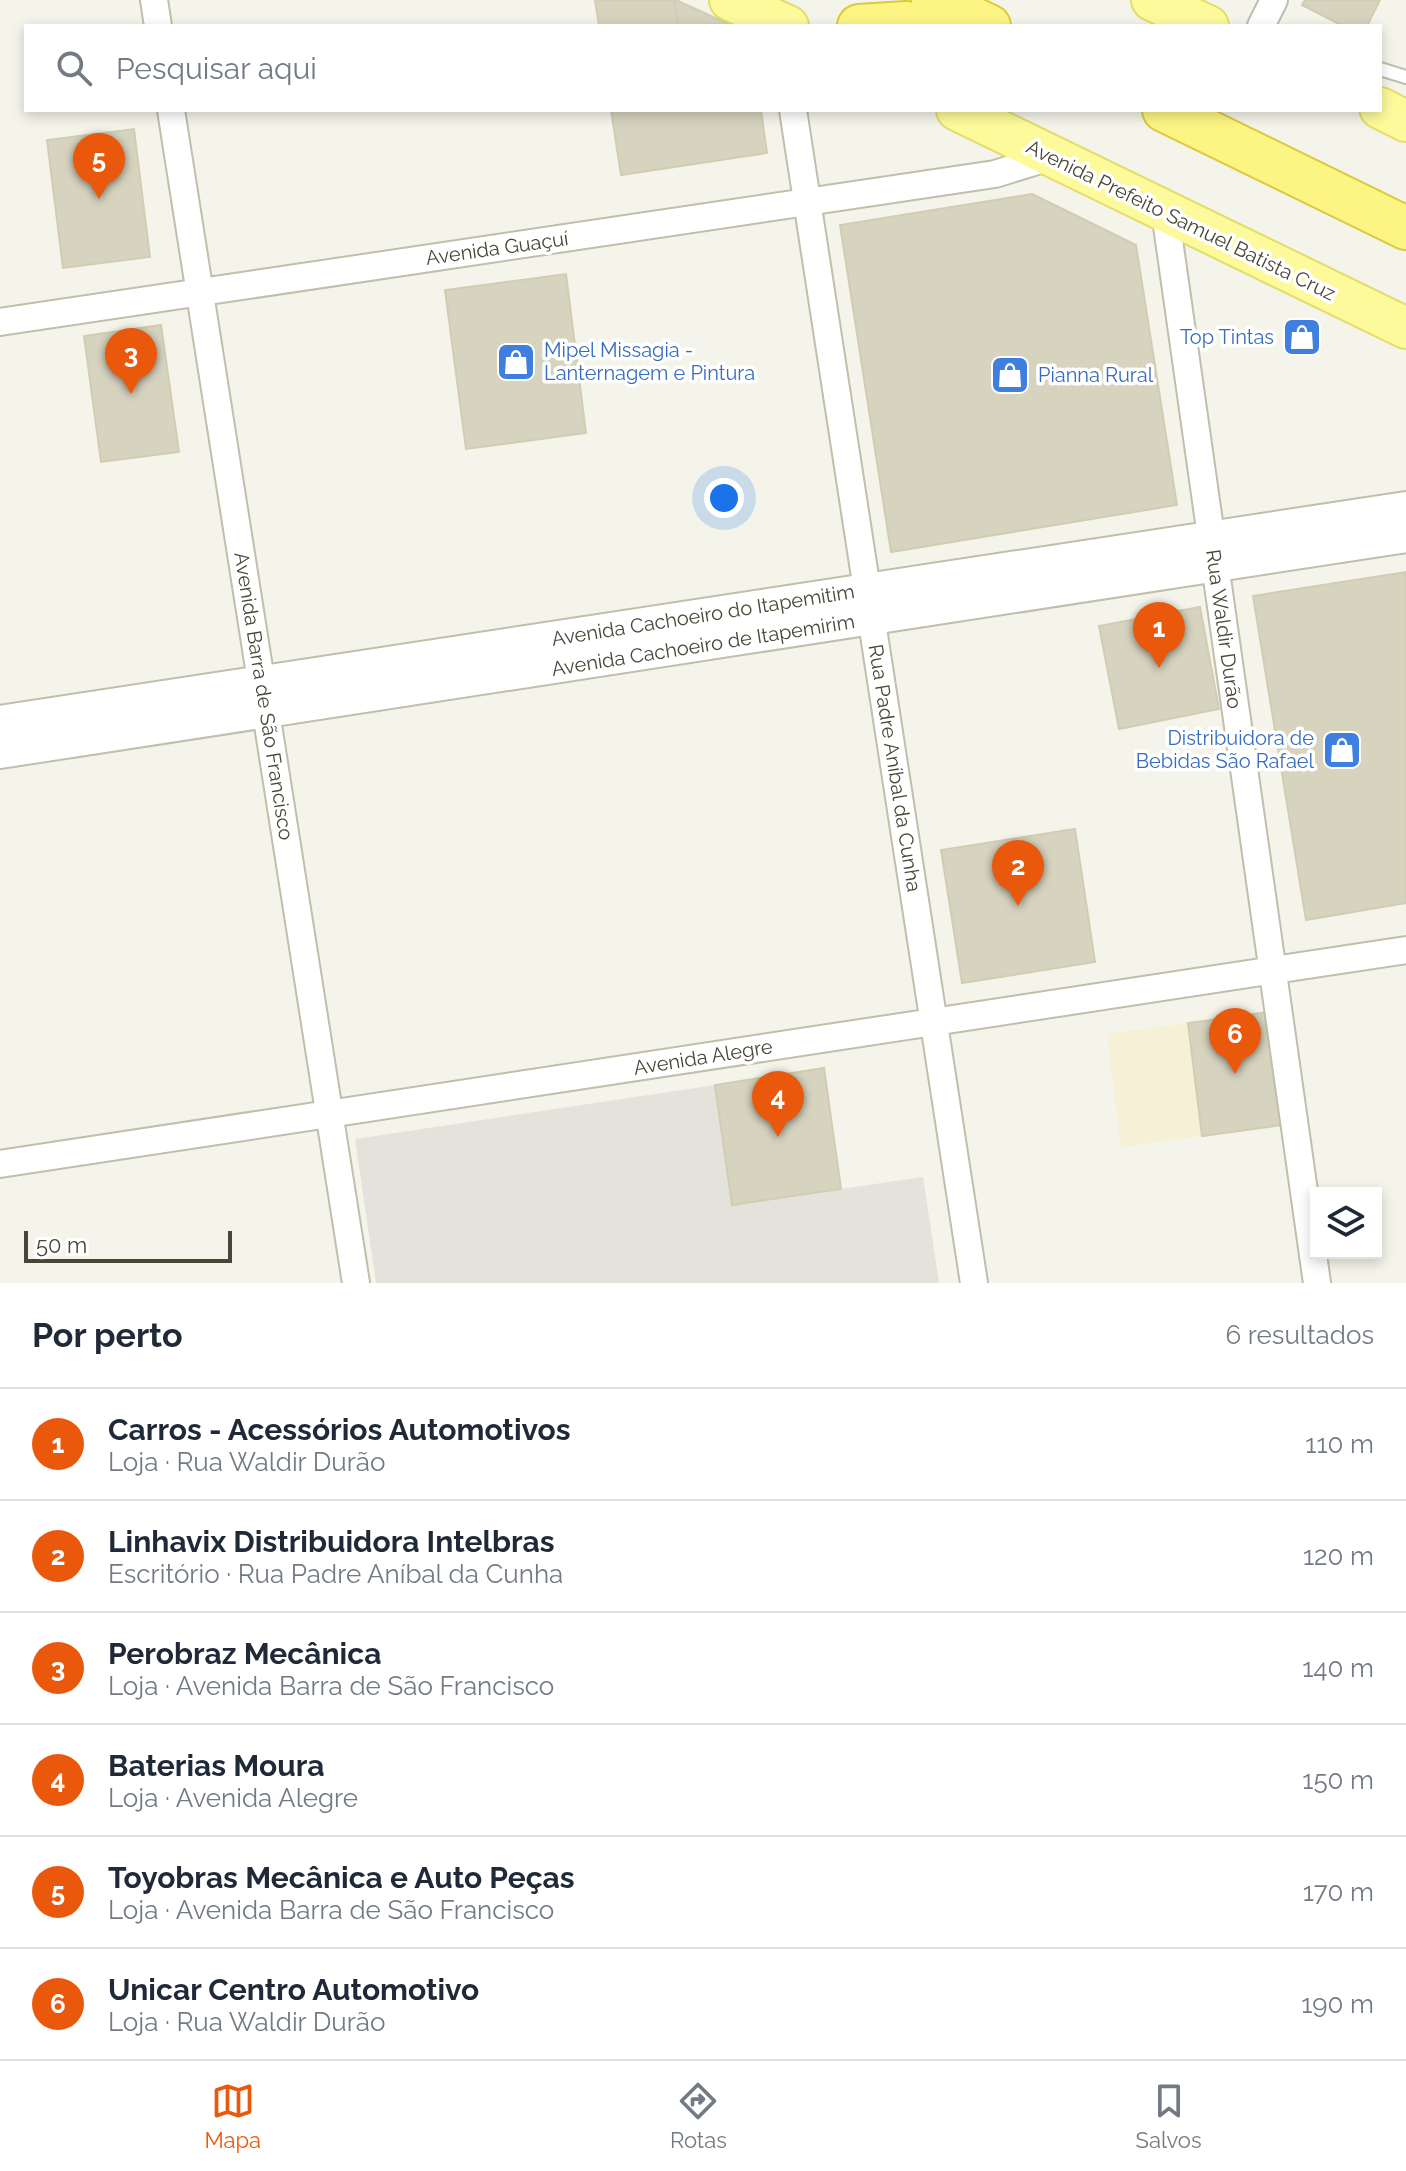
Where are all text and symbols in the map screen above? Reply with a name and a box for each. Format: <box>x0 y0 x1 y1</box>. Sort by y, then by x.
search box <box>24 24 1382 112</box>
icon: search <box>52 46 96 90</box>
text: Pesquisar aqui <box>116 51 317 86</box>
pin: 5 <box>73 133 125 199</box>
street label: Avenida Prefeito Samuel Batista Cruz <box>1022 134 1340 306</box>
street label: Avenida Guaçuí <box>424 226 570 270</box>
shop icon: Top Tintas <box>1281 316 1323 358</box>
place label: Top Tintas <box>1180 325 1274 349</box>
pin: 3 <box>105 328 157 394</box>
place label: Mipel Missagia - Lanternagem e Pintura <box>544 338 755 385</box>
shop icon: Mipel Missagia - Lanternagem e Pintura <box>495 341 537 383</box>
shop icon: Pianna Rural <box>989 354 1031 396</box>
place label: Pianna Rural <box>1038 363 1154 387</box>
your location <box>704 478 744 518</box>
street label: Rua Waldir Durão <box>1201 548 1247 710</box>
street label: Avenida Barra de São Francisco <box>229 550 299 842</box>
street label: Avenida Cachoeiro do Itapemitim <box>550 579 856 651</box>
pin: 1 <box>1133 602 1185 668</box>
street label: Avenida Cachoeiro de Itapemirim <box>550 609 856 681</box>
street label: Rua Padre Aníbal da Cunha <box>864 642 926 894</box>
place label: Distribuidora de Bebidas São Rafael <box>1136 726 1315 773</box>
shop icon: Distribuidora de Bebidas São Rafael <box>1321 729 1363 771</box>
pin: 2 <box>992 840 1044 906</box>
pin: 6 <box>1209 1008 1261 1074</box>
street label: Avenida Alegre <box>632 1034 774 1080</box>
pin: 4 <box>752 1071 804 1137</box>
map controls <box>1310 1187 1382 1259</box>
button: layers <box>1310 1187 1382 1259</box>
scale bar <box>24 1227 232 1263</box>
text: 50 m <box>36 1232 87 1258</box>
text: Por perto <box>32 1315 183 1355</box>
text: 6 resultados <box>1226 1320 1374 1350</box>
text: Carros - Acessórios Automotivos <box>108 1412 571 1447</box>
text: 1 <box>52 1429 64 1459</box>
text: 110 m <box>1305 1429 1374 1459</box>
text: Loja · Rua Waldir Durão <box>108 1447 385 1477</box>
text: Linhavix Distribuidora Intelbras <box>108 1524 555 1559</box>
text: 2 <box>51 1541 65 1571</box>
text: 120 m <box>1303 1541 1374 1571</box>
text: Escritório · Rua Padre Aníbal da Cunha <box>108 1559 563 1589</box>
text: Perobraz Mecânica <box>108 1636 381 1671</box>
text: 3 <box>51 1653 65 1683</box>
text: 140 m <box>1302 1653 1374 1683</box>
text: Loja · Avenida Barra de São Francisco <box>108 1671 554 1701</box>
text: Baterias Moura <box>108 1748 324 1783</box>
text: 4 <box>51 1765 65 1795</box>
text: 150 m <box>1302 1765 1374 1795</box>
text: Loja · Avenida Alegre <box>108 1783 358 1813</box>
text: Toyobras Mecânica e Auto Peças <box>108 1860 575 1895</box>
text: 5 <box>51 1877 65 1907</box>
text: 170 m <box>1303 1877 1374 1907</box>
text: Loja · Avenida Barra de São Francisco <box>108 1895 554 1925</box>
text: Unicar Centro Automotivo <box>108 1972 479 2007</box>
text: 6 <box>50 1989 66 2019</box>
text: 190 m <box>1301 1989 1374 2019</box>
text: Loja · Rua Waldir Durão <box>108 2007 385 2037</box>
tab: Mapa <box>204 2079 261 2153</box>
tab: Rotas <box>670 2079 727 2153</box>
tab: Salvos <box>1136 2079 1202 2153</box>

